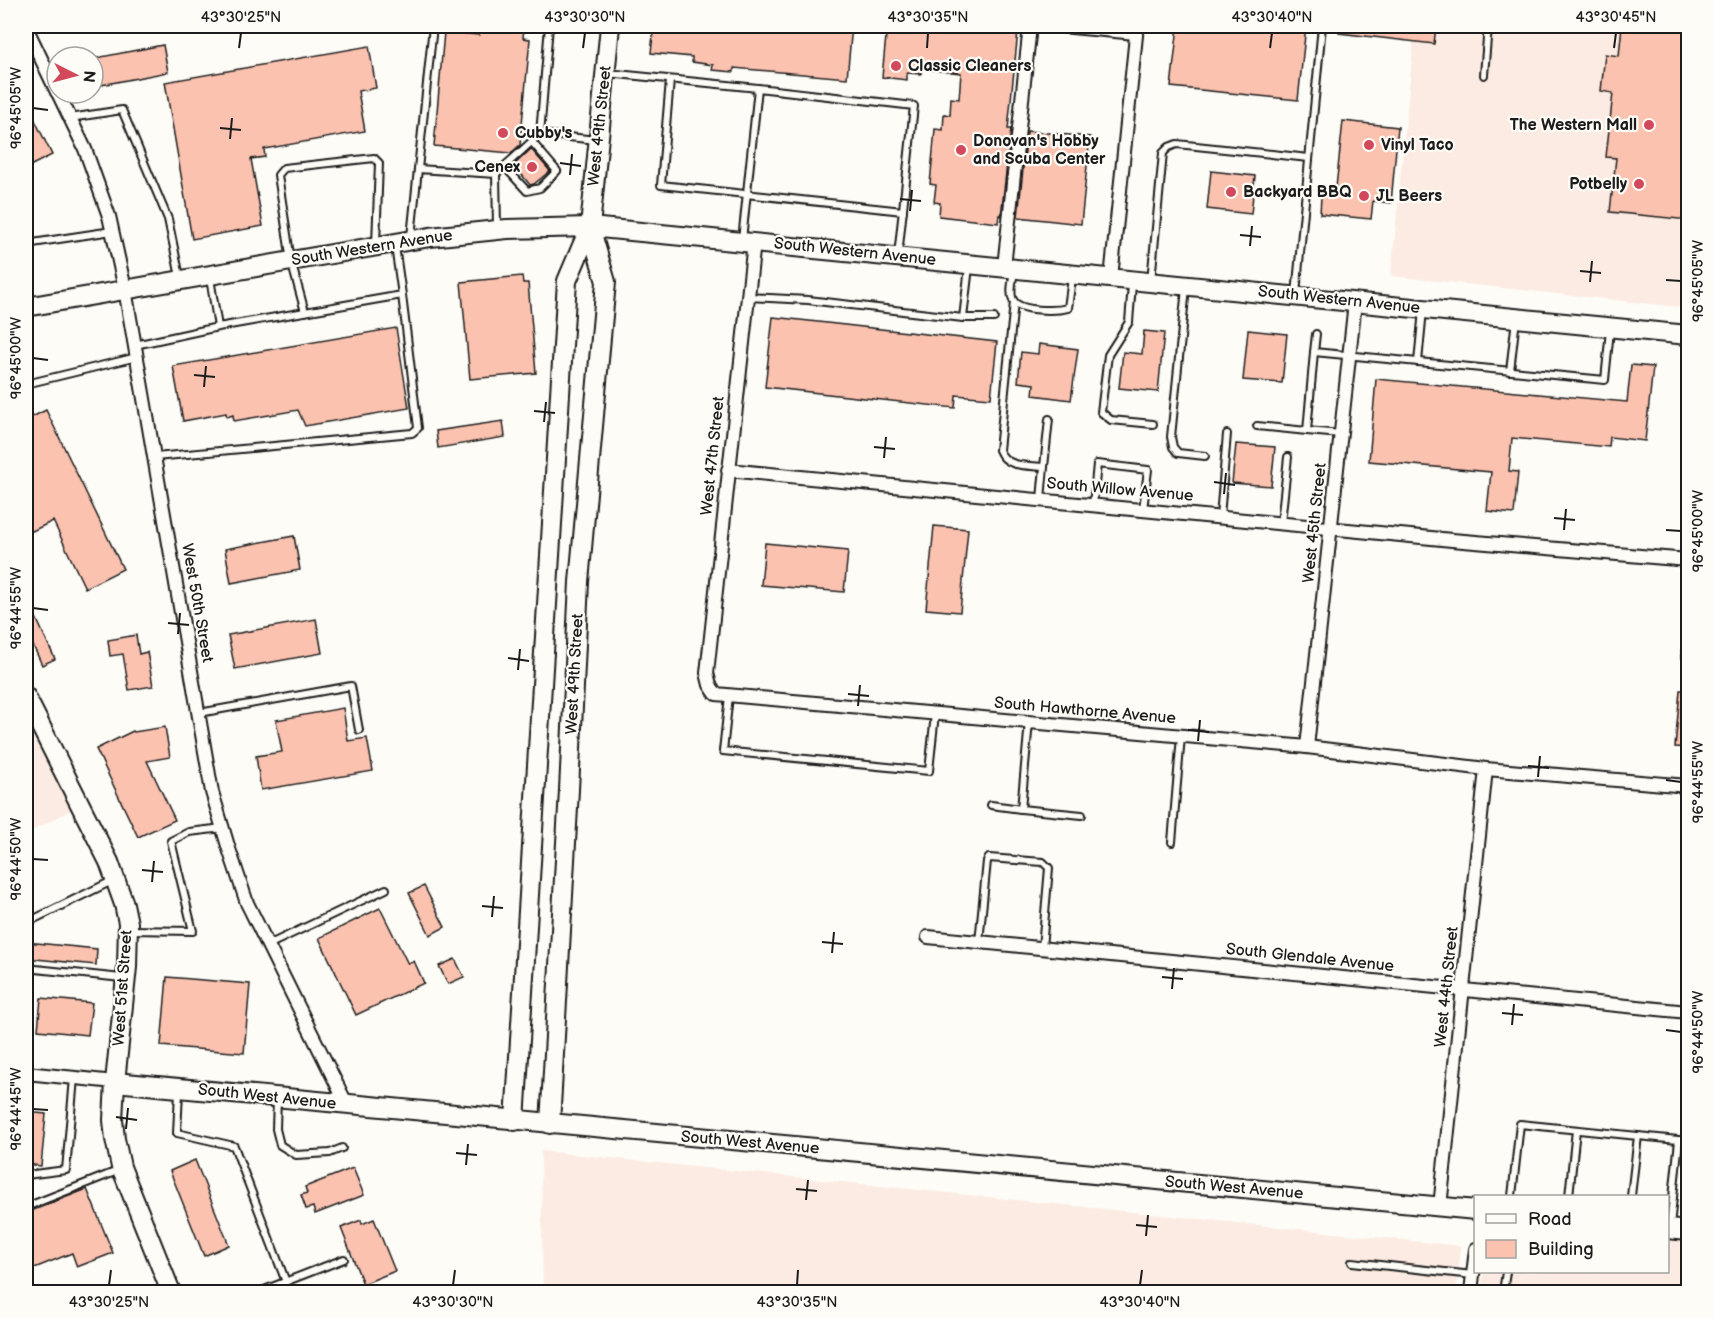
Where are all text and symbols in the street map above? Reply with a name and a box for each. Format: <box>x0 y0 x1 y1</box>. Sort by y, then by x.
text: 43°30'25"N <box>201 8 281 27</box>
text: 43°30'30"N <box>544 8 626 27</box>
text: 43°30'35"N <box>887 8 969 27</box>
text: 43°30'40"N <box>1231 8 1313 27</box>
text: 43°30'45"N <box>1575 8 1657 27</box>
north arrow <box>45 45 105 105</box>
place label: Classic Cleaners <box>908 57 1032 76</box>
marker: Classic Cleaners <box>889 59 903 73</box>
street label: West 49th Street <box>584 65 616 187</box>
text: 96°45'05"W <box>7 67 26 149</box>
text: N <box>78 69 99 83</box>
place label: The Western Mall <box>1510 116 1637 135</box>
marker: The Western Mall <box>1642 118 1656 132</box>
place label: Cubby's <box>515 124 572 143</box>
marker: Cubby's <box>496 126 510 140</box>
place label: Donovan's Hobby and Scuba Center <box>973 132 1106 169</box>
place label: Vinyl Taco <box>1381 136 1454 155</box>
marker: Vinyl Taco <box>1362 138 1376 152</box>
marker: Donovan's Hobby and Scuba Center <box>954 143 968 157</box>
place label: Cenex <box>474 158 520 177</box>
marker: Cenex <box>525 160 539 174</box>
place label: Potbelly <box>1569 175 1628 194</box>
marker: Potbelly <box>1632 177 1646 191</box>
place label: Backyard BBQ <box>1243 183 1351 202</box>
marker: Backyard BBQ <box>1224 185 1238 199</box>
place label: JL Beers <box>1376 187 1442 206</box>
marker: JL Beers <box>1357 189 1371 203</box>
street label: South Western Avenue <box>290 226 454 270</box>
street label: South Western Avenue <box>773 234 937 270</box>
text: 96°45'05"W <box>1689 240 1708 322</box>
street label: South Western Avenue <box>1257 282 1421 318</box>
text: 96°45'00"W <box>7 316 26 399</box>
street label: West 47th Street <box>697 395 729 516</box>
street label: West 45th Street <box>1299 462 1331 584</box>
street label: South Willow Avenue <box>1046 474 1195 506</box>
text: 96°45'00"W <box>1689 489 1708 572</box>
street label: West 50th Street <box>177 542 217 664</box>
text: 96°44'55"W <box>7 566 26 649</box>
street label: West 49th Street <box>562 613 588 735</box>
street label: South Hawthorne Avenue <box>993 694 1177 728</box>
text: 96°44'55"W <box>1689 740 1708 823</box>
text: 96°44'50"W <box>7 817 26 900</box>
street label: West 44th Street <box>1431 925 1463 1048</box>
street label: West 51st Street <box>109 929 137 1047</box>
street label: South Glendale Avenue <box>1225 940 1395 976</box>
text: 96°44'50"W <box>1689 990 1708 1073</box>
text: 96°44'45"W <box>7 1067 26 1151</box>
street label: South West Avenue <box>197 1080 338 1114</box>
street label: South West Avenue <box>680 1127 821 1159</box>
street label: South West Avenue <box>1164 1172 1305 1204</box>
legend <box>1474 1195 1669 1273</box>
text: Road <box>1528 1209 1572 1230</box>
text: Building <box>1528 1239 1594 1260</box>
text: 43°30'25"N <box>69 1293 149 1312</box>
text: 43°30'30"N <box>412 1293 494 1312</box>
text: 43°30'35"N <box>756 1293 838 1312</box>
text: 43°30'40"N <box>1099 1293 1181 1312</box>

